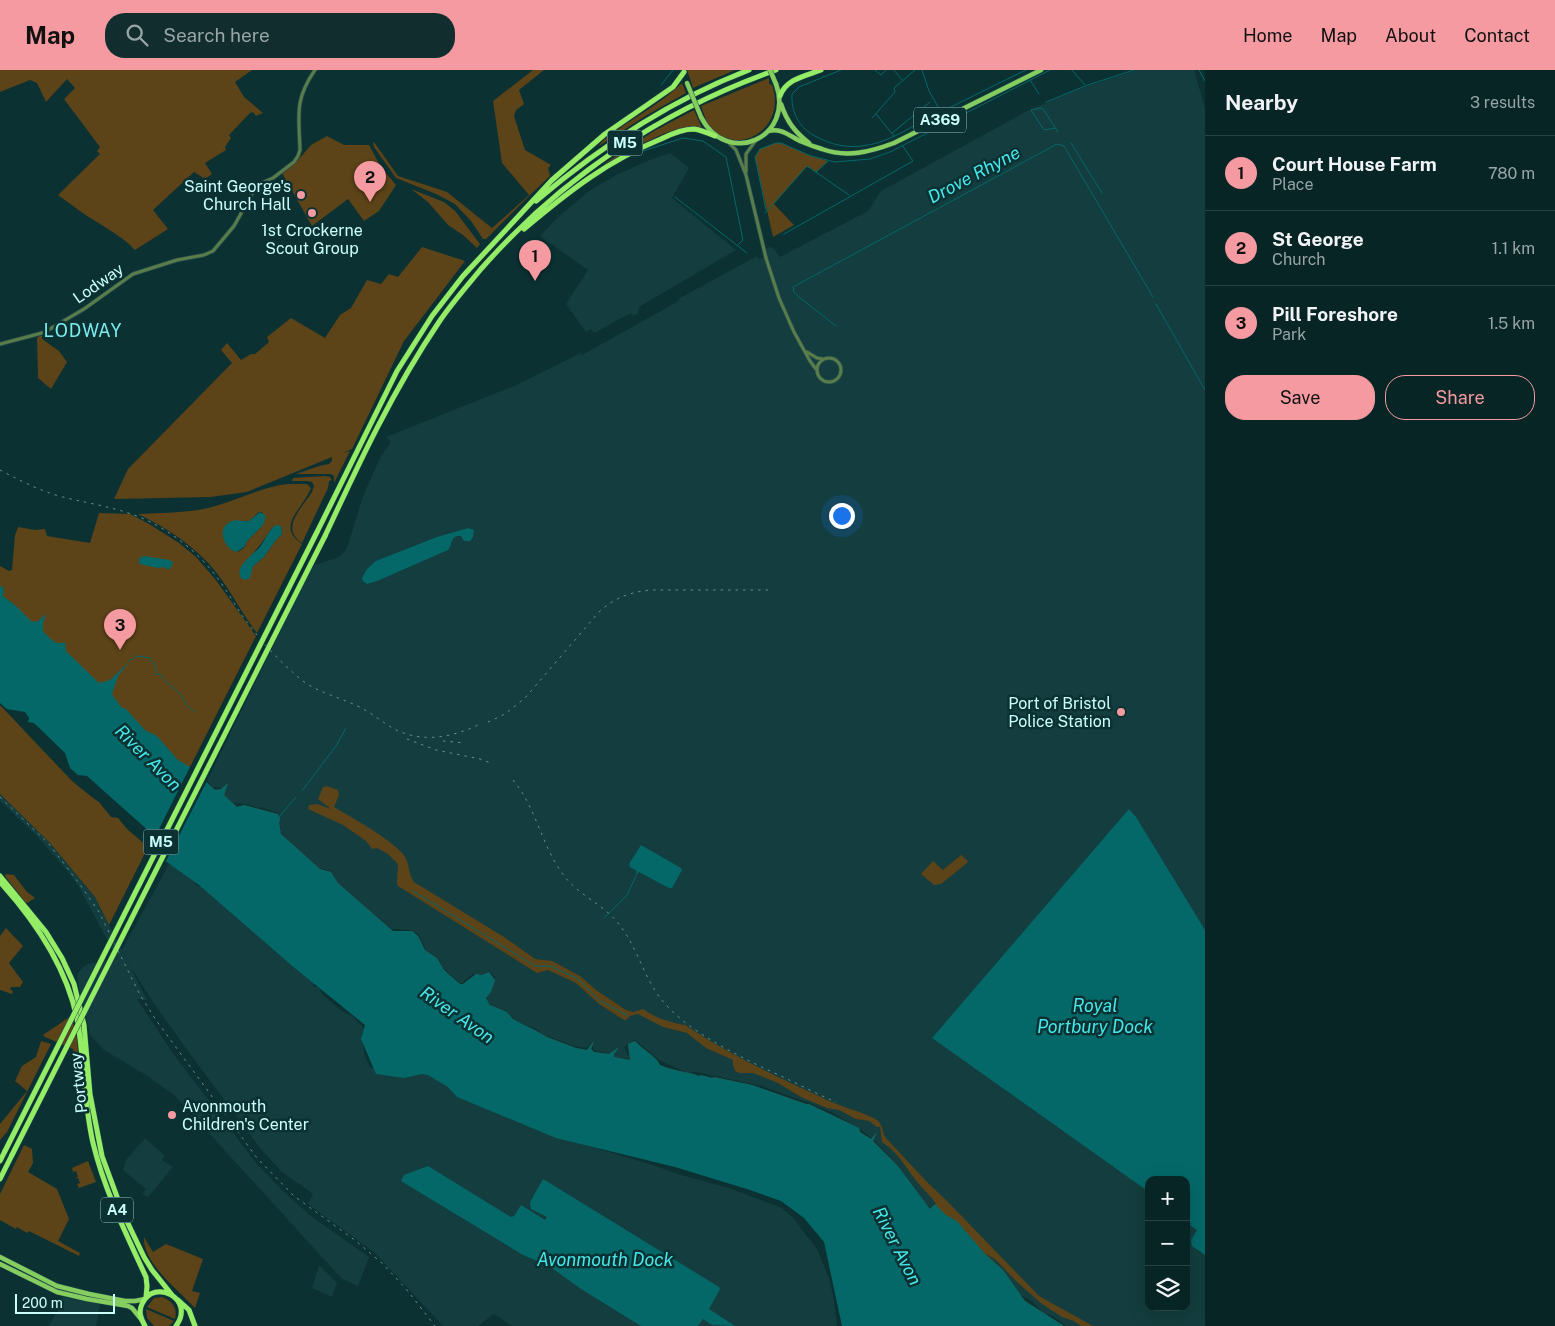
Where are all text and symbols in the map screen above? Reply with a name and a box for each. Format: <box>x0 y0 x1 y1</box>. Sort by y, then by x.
search box <box>105 13 455 58</box>
text: Map <box>25 21 75 49</box>
icon: search <box>123 21 151 49</box>
text: Search here <box>163 24 270 46</box>
text: Home <box>1243 25 1293 46</box>
text: Map <box>1321 25 1357 46</box>
text: About <box>1385 25 1436 46</box>
text: Contact <box>1464 25 1530 46</box>
text: Nearby <box>1225 90 1298 115</box>
text: 3 results <box>1470 93 1535 112</box>
road number: A369 <box>914 108 966 132</box>
road number: M5 <box>608 130 642 156</box>
water label: Drove Rhyne <box>924 141 1024 208</box>
text: Court House Farm <box>1272 153 1437 175</box>
pin: 2 <box>354 161 386 202</box>
text: 1 <box>1238 164 1244 183</box>
text: 780 m <box>1488 164 1535 183</box>
text: Place <box>1272 175 1314 194</box>
place label: Saint George's Church Hall <box>184 177 291 214</box>
marker: Saint George's Church Hall <box>295 189 307 201</box>
marker: 1st Crockerne Scout Group <box>306 207 318 219</box>
place label: 1st Crockerne Scout Group <box>261 221 363 258</box>
text: St George <box>1272 228 1364 250</box>
text: 2 <box>1236 239 1246 258</box>
text: 1.1 km <box>1492 239 1535 258</box>
pin: 1 <box>519 240 551 281</box>
text: Church <box>1272 250 1326 269</box>
street label: Lodway <box>70 259 127 308</box>
text: Pill Foreshore <box>1272 303 1398 325</box>
text: 3 <box>1236 314 1246 333</box>
text: 1.5 km <box>1488 314 1535 333</box>
district label: LODWAY <box>44 320 122 341</box>
text: Park <box>1272 325 1306 344</box>
button: Save <box>1225 375 1375 420</box>
button: Share <box>1385 375 1535 420</box>
your location <box>829 503 855 529</box>
pin: 3 <box>104 609 136 650</box>
place label: Port of Bristol Police Station <box>1008 694 1111 731</box>
marker: Port of Bristol Police Station <box>1115 706 1127 718</box>
water label: River Avon <box>111 720 186 795</box>
road number: M5 <box>144 830 178 854</box>
water label: River Avon <box>416 982 498 1048</box>
water label: Royal Portbury Dock <box>1037 995 1153 1037</box>
street label: Portway <box>66 1051 91 1114</box>
place label: Avonmouth Children's Center <box>182 1097 309 1134</box>
marker: Avonmouth Children's Center <box>166 1109 178 1121</box>
map controls <box>1145 1176 1190 1311</box>
button: + <box>1145 1176 1190 1221</box>
road number: A4 <box>101 1198 133 1222</box>
water label: River Avon <box>869 1203 926 1288</box>
button: − <box>1145 1221 1190 1266</box>
water label: Avonmouth Dock <box>537 1249 674 1270</box>
button: layers <box>1145 1266 1190 1311</box>
scale bar <box>15 1291 115 1314</box>
text: 200 m <box>22 1295 63 1311</box>

